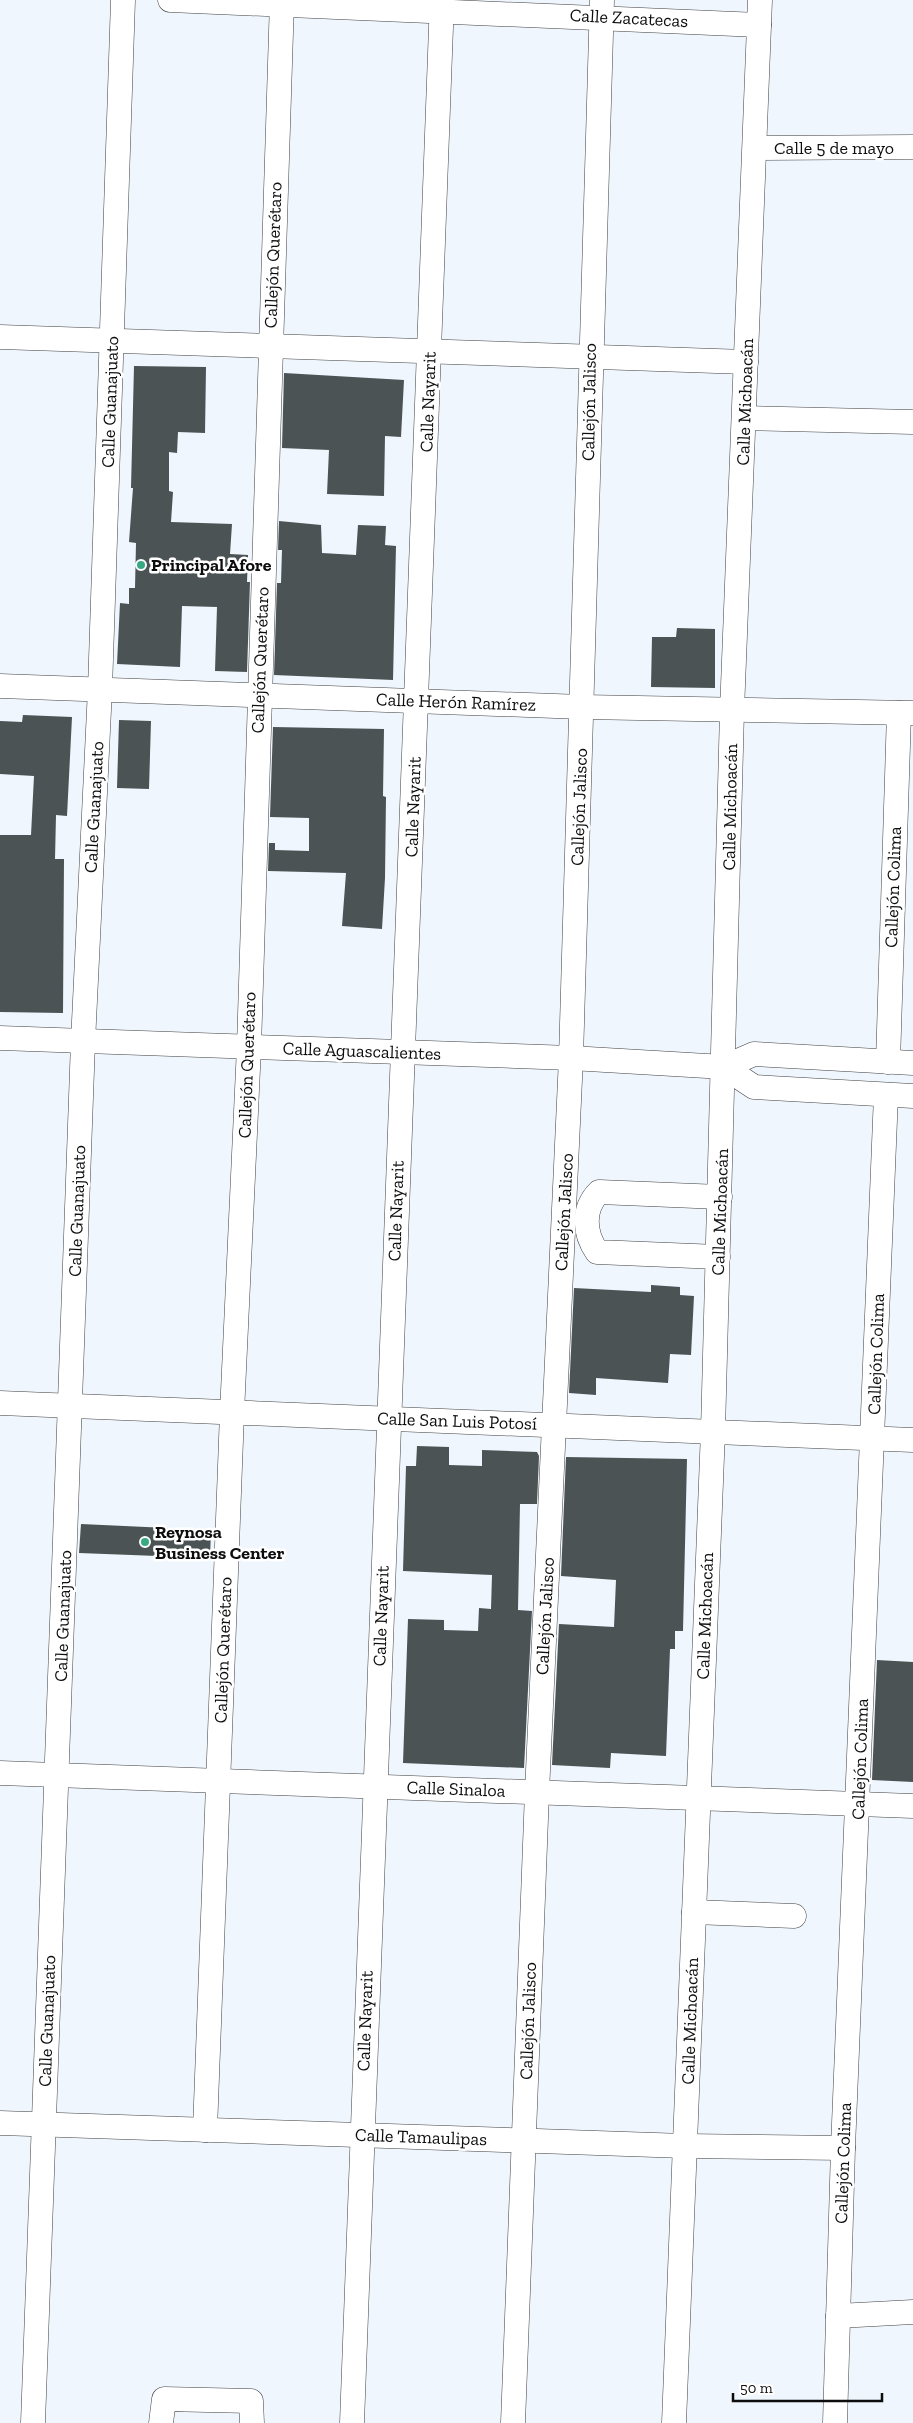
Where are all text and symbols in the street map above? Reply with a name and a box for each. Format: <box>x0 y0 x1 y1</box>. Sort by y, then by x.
street label: Calle Zacatecas <box>569 4 689 32</box>
street label: Calle 5 de mayo <box>774 137 894 159</box>
street label: Callejón Querétaro <box>259 181 287 329</box>
street label: Calle Guanajuato <box>97 336 123 468</box>
street label: Calle Michoacán <box>732 337 758 466</box>
street label: Callejón Jalisco <box>577 343 601 461</box>
street label: Calle Nayarit <box>415 351 441 453</box>
place label: Principal Afore <box>151 554 272 576</box>
marker: Principal Afore <box>135 559 147 571</box>
street label: Callejón Querétaro <box>246 586 274 734</box>
street label: Calle Herón Ramírez <box>376 688 536 716</box>
street label: Calle Guanajuato <box>80 741 108 873</box>
street label: Calle Michoacán <box>718 743 742 871</box>
street label: Callejón Jalisco <box>566 748 592 866</box>
street label: Calle Nayarit <box>400 756 426 858</box>
street label: Callejón Colima <box>880 826 906 948</box>
street label: Callejón Querétaro <box>233 991 261 1139</box>
street label: Calle Aguascalientes <box>282 1037 442 1065</box>
street label: Calle Guanajuato <box>64 1145 90 1277</box>
street label: Calle Michoacán <box>707 1147 733 1276</box>
street label: Callejón Jalisco <box>550 1153 578 1271</box>
street label: Calle Nayarit <box>383 1160 409 1262</box>
street label: Callejón Colima <box>863 1293 889 1415</box>
street label: Calle San Luis Potosí <box>377 1407 537 1435</box>
place label: Reynosa Business Center <box>155 1521 284 1564</box>
marker: Reynosa Business Center <box>139 1536 151 1548</box>
street label: Calle Guanajuato <box>50 1550 76 1682</box>
street label: Calle Michoacán <box>692 1551 718 1680</box>
street label: Callejón Jalisco <box>531 1557 559 1675</box>
street label: Calle Nayarit <box>368 1565 394 1667</box>
street label: Callejón Querétaro <box>209 1576 237 1724</box>
street label: Callejón Colima <box>847 1698 873 1820</box>
street label: Calle Sinaloa <box>406 1776 506 1802</box>
street label: Calle Guanajuato <box>34 1955 60 2087</box>
street label: Calle Michoacán <box>677 1956 703 2085</box>
street label: Callejón Jalisco <box>515 1962 541 2080</box>
street label: Calle Nayarit <box>352 1970 378 2072</box>
street label: Callejón Colima <box>830 2102 856 2224</box>
street label: Calle Tamaulipas <box>355 2124 487 2150</box>
scale bar <box>733 2370 882 2402</box>
text: 50 m <box>740 2379 773 2397</box>

